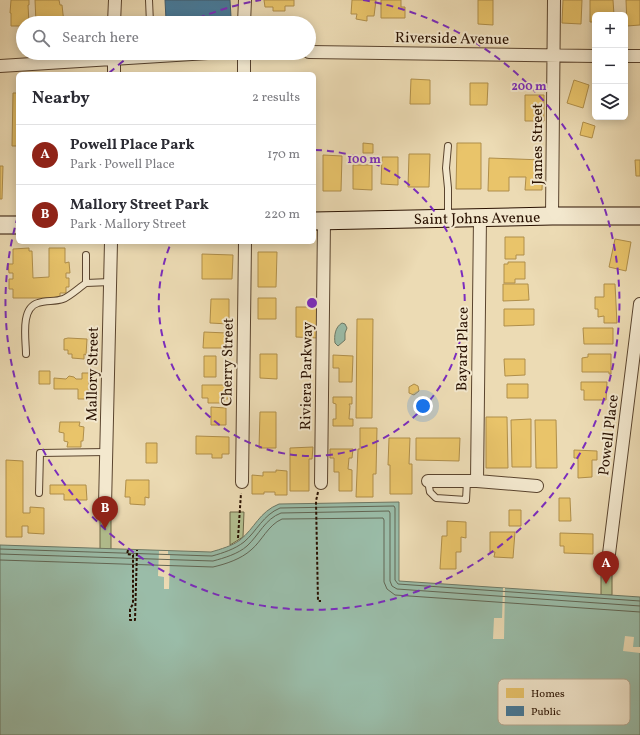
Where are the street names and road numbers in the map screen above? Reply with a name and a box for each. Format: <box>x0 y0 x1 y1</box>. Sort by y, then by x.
street label: Riverside Avenue <box>395 28 509 51</box>
street label: James Street <box>528 103 549 185</box>
street label: Saint Johns Avenue <box>414 208 541 231</box>
street label: Bayard Place <box>452 307 475 391</box>
street label: Cherry Street <box>217 318 240 406</box>
street label: Riviera Parkway <box>296 322 319 430</box>
street label: Mallory Street <box>82 327 105 422</box>
street label: Powell Place <box>594 394 625 477</box>

